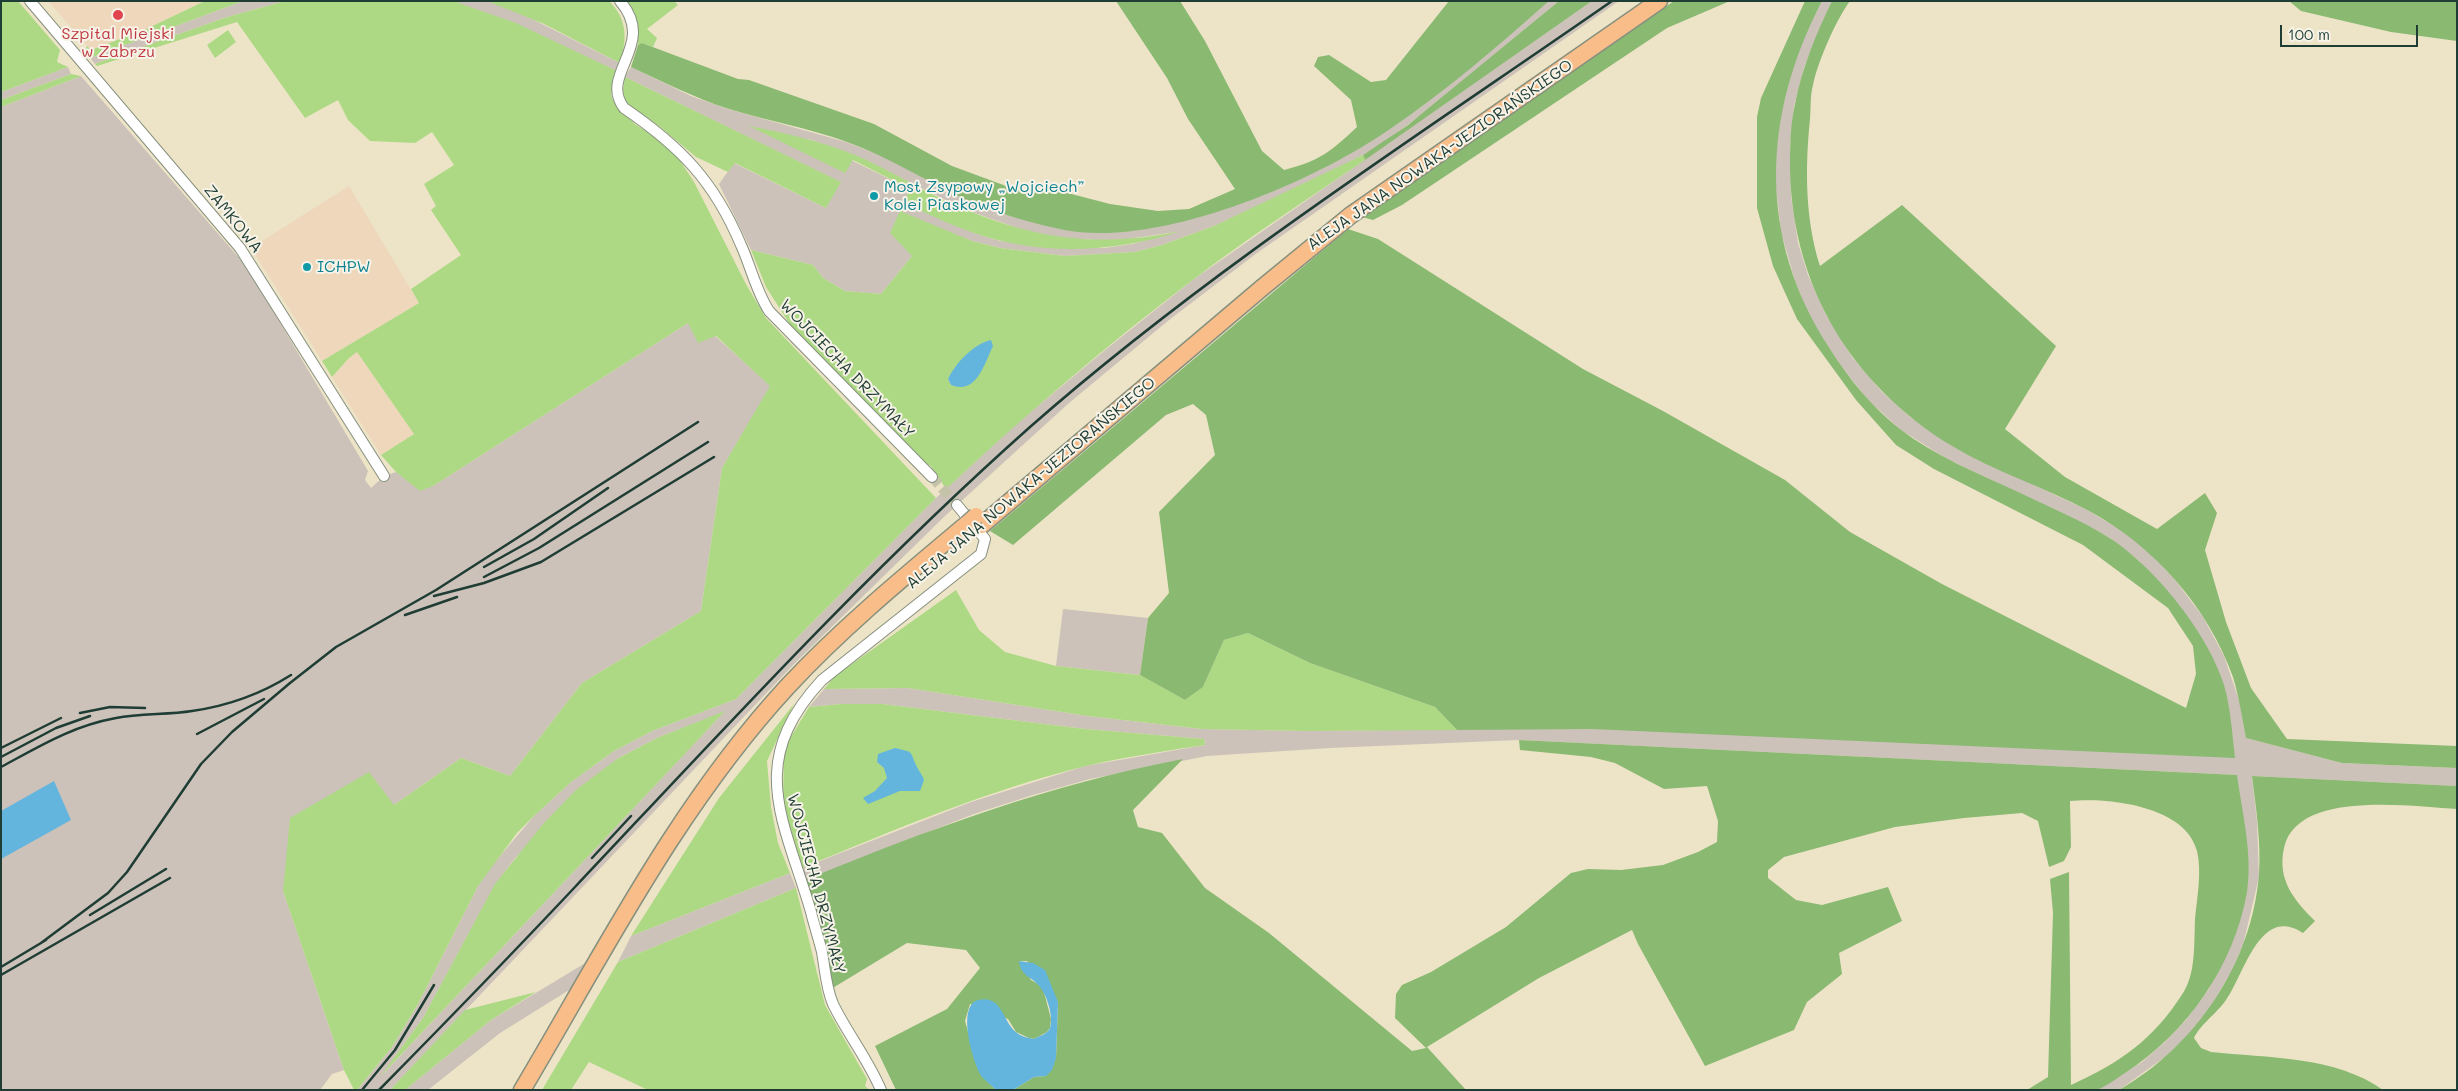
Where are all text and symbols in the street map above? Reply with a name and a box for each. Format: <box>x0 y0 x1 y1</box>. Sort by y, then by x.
marker: Szpital Miejski w Zabrzu <box>111 8 125 22</box>
scale bar <box>2283 15 2420 47</box>
place label: Szpital Miejski w Zabrzu <box>62 24 174 62</box>
text: 100 m <box>2288 24 2330 44</box>
street label: ALEJA JANA NOWAKA-JEZIORAŃSKIEGO <box>1304 55 1576 255</box>
place label: Most Zsypowy „Wojciech” Kolei Piaskowej <box>884 177 1084 215</box>
street label: ZAMKOWA <box>200 181 266 257</box>
marker: Most Zsypowy „Wojciech” Kolei Piaskowej <box>868 190 880 202</box>
place label: ICHPW <box>317 257 371 277</box>
marker: ICHPW <box>301 261 313 273</box>
street label: WOJCIECHA DRZYMAŁY <box>776 296 918 442</box>
street label: ALEJA JANA NOWAKA-JEZIORAŃSKIEGO <box>902 373 1160 593</box>
street label: WOJCIECHA DRZYMAŁY <box>783 792 849 976</box>

